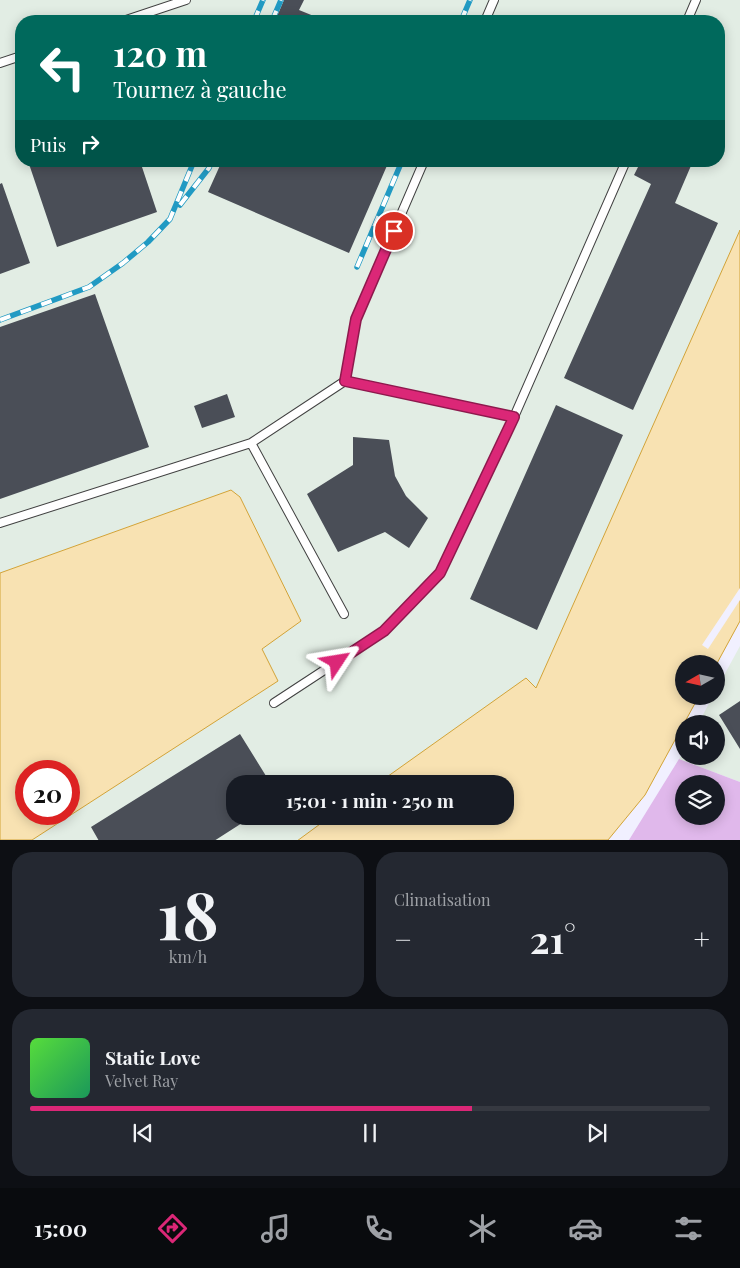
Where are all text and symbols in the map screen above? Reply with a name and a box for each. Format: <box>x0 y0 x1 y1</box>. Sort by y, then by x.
text: 120 m <box>113 29 207 76</box>
icon: left <box>30 35 95 100</box>
text: Tournez à gauche <box>113 74 287 104</box>
icon: right <box>76 130 104 158</box>
text: Puis <box>30 131 66 157</box>
pin <box>373 210 415 252</box>
icon: arrive <box>380 217 408 245</box>
position arrow <box>310 635 362 687</box>
north arrow <box>675 655 725 705</box>
map controls <box>675 655 725 825</box>
button: sound <box>675 715 725 765</box>
speed limit sign: 20 <box>15 760 80 825</box>
button: layers <box>675 775 725 825</box>
text: 15:01 · 1 min · 250 m <box>286 787 454 813</box>
text: 18 <box>157 870 219 956</box>
text: Climatisation <box>394 889 491 910</box>
text: 21° <box>530 913 576 964</box>
text: − <box>394 920 412 957</box>
text: + <box>694 920 710 957</box>
text: km/h <box>169 946 207 967</box>
text: Static Love <box>105 1044 200 1070</box>
text: Velvet Ray <box>105 1070 178 1091</box>
icon: previous <box>129 1119 157 1147</box>
icon: pause <box>356 1119 384 1147</box>
icon: next <box>583 1119 611 1147</box>
icon: directions <box>155 1211 190 1246</box>
icon: music <box>258 1211 293 1246</box>
icon: phone <box>361 1211 396 1246</box>
icon: climate <box>465 1211 500 1246</box>
icon: car <box>568 1211 603 1246</box>
icon: filters <box>671 1211 706 1246</box>
text: 15:00 <box>34 1213 87 1243</box>

